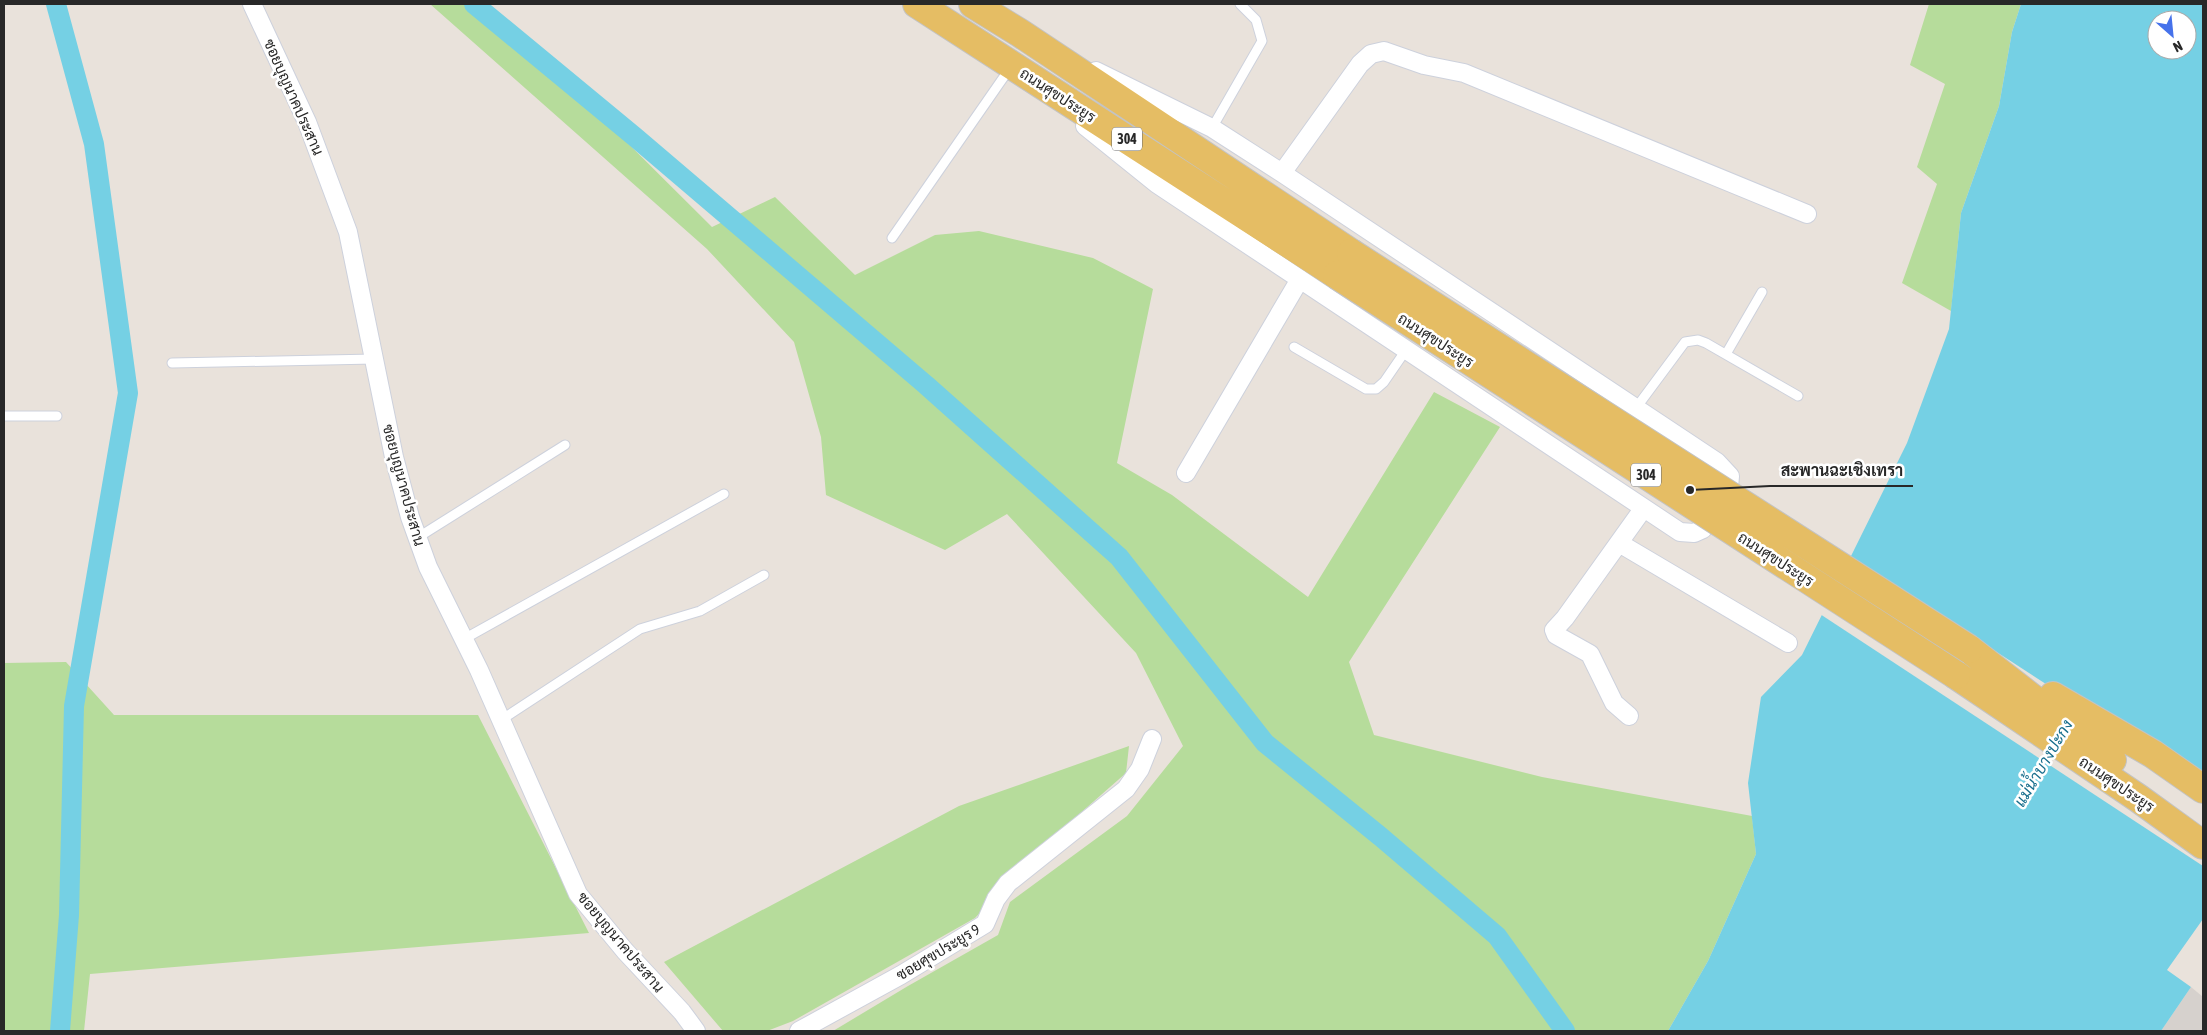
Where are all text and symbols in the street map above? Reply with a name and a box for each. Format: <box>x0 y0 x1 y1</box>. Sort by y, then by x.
north arrow <box>2147 10 2197 60</box>
street label: ซอยบุญนาคประสาน <box>258 36 327 159</box>
text: N <box>2171 38 2185 56</box>
street label: ถนนศุขประยูร <box>1015 64 1099 128</box>
road number: 304 <box>1112 128 1142 150</box>
street label: ถนนศุขประยูร <box>1393 309 1477 373</box>
street label: ซอยบุญนาคประสาน <box>377 422 428 548</box>
callout: สะพานฉะเชิงเทรา <box>1770 455 1913 486</box>
text: สะพานฉะเชิงเทรา <box>1781 460 1903 479</box>
road number: 304 <box>1631 464 1661 486</box>
street label: ถนนศุขประยูร <box>1733 528 1817 592</box>
water label: แม่น้ำบางปะกง <box>2006 714 2076 810</box>
street label: ถนนศุขประยูร <box>2075 753 2158 818</box>
street label: ซอยบุญนาคประสาน <box>572 889 668 997</box>
street label: ซอยศุขประยูร 9 <box>893 920 984 986</box>

